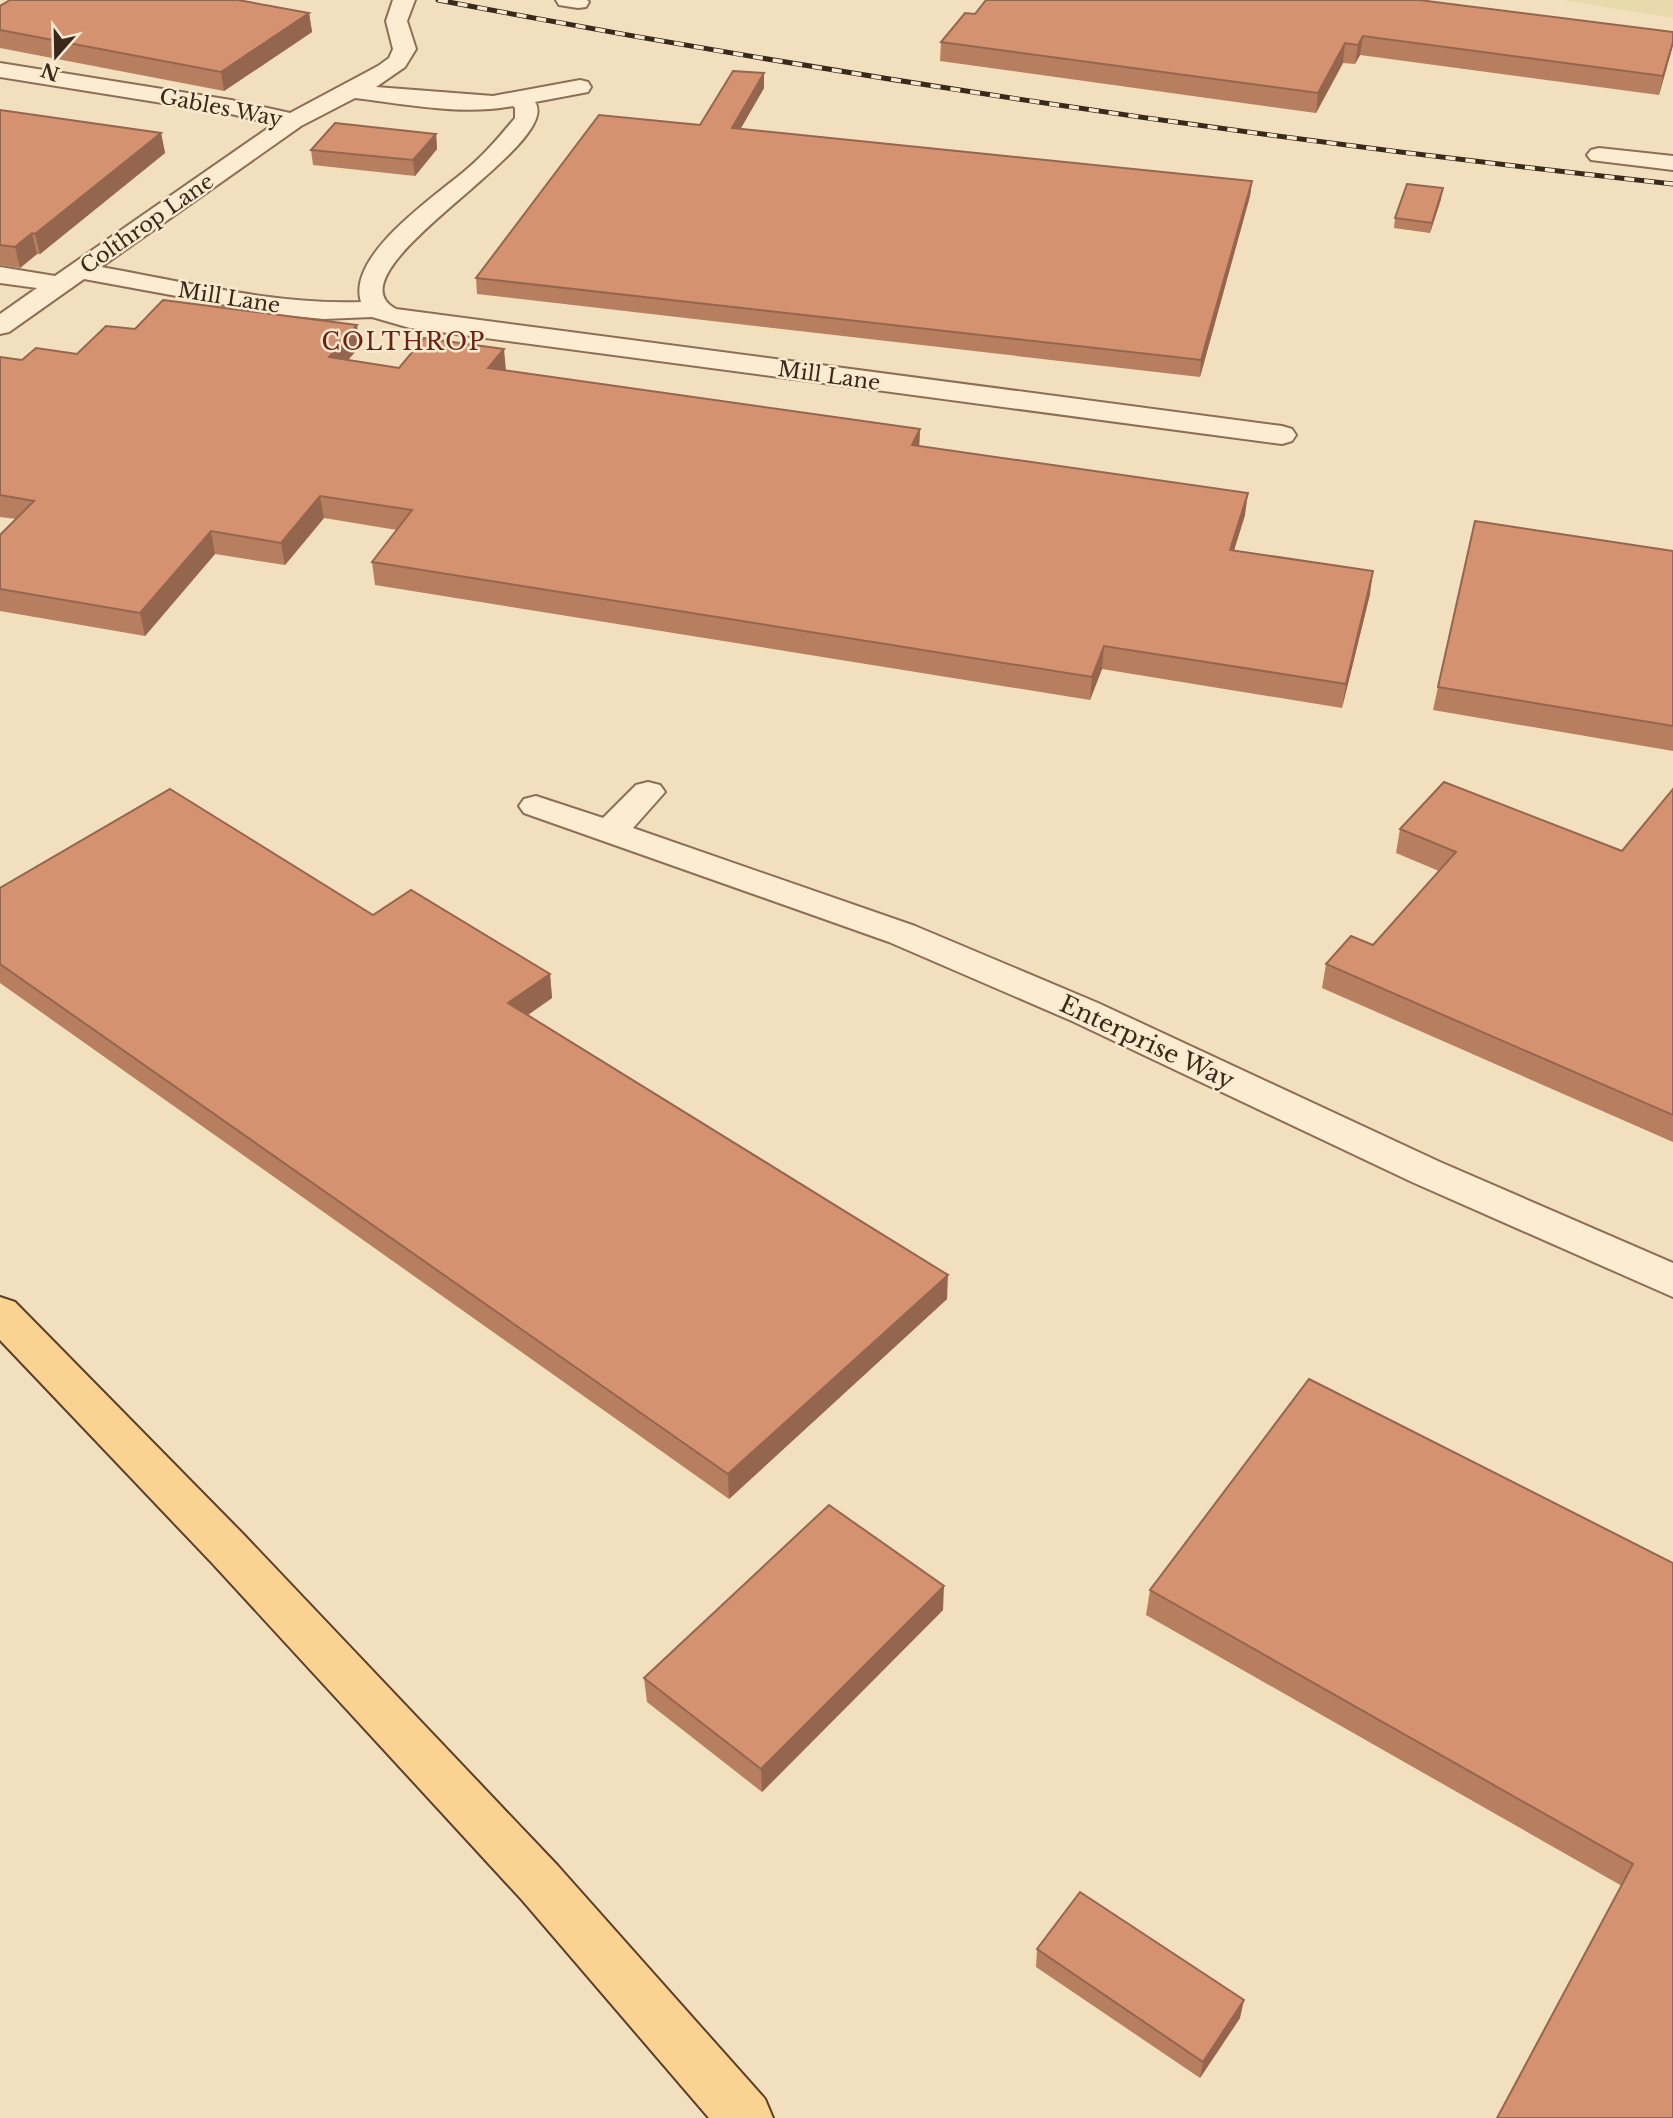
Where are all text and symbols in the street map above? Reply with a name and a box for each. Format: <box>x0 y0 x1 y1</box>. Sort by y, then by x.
north arrow <box>21 21 91 91</box>
text: N <box>38 58 63 85</box>
street label: Gables Way <box>157 83 285 133</box>
street label: Colthrop Lane <box>75 168 219 280</box>
street label: Mill Lane <box>176 277 282 319</box>
district label: COLTHROP <box>322 328 486 356</box>
street label: Mill Lane <box>776 356 882 396</box>
street label: Enterprise Way <box>1055 989 1239 1095</box>

